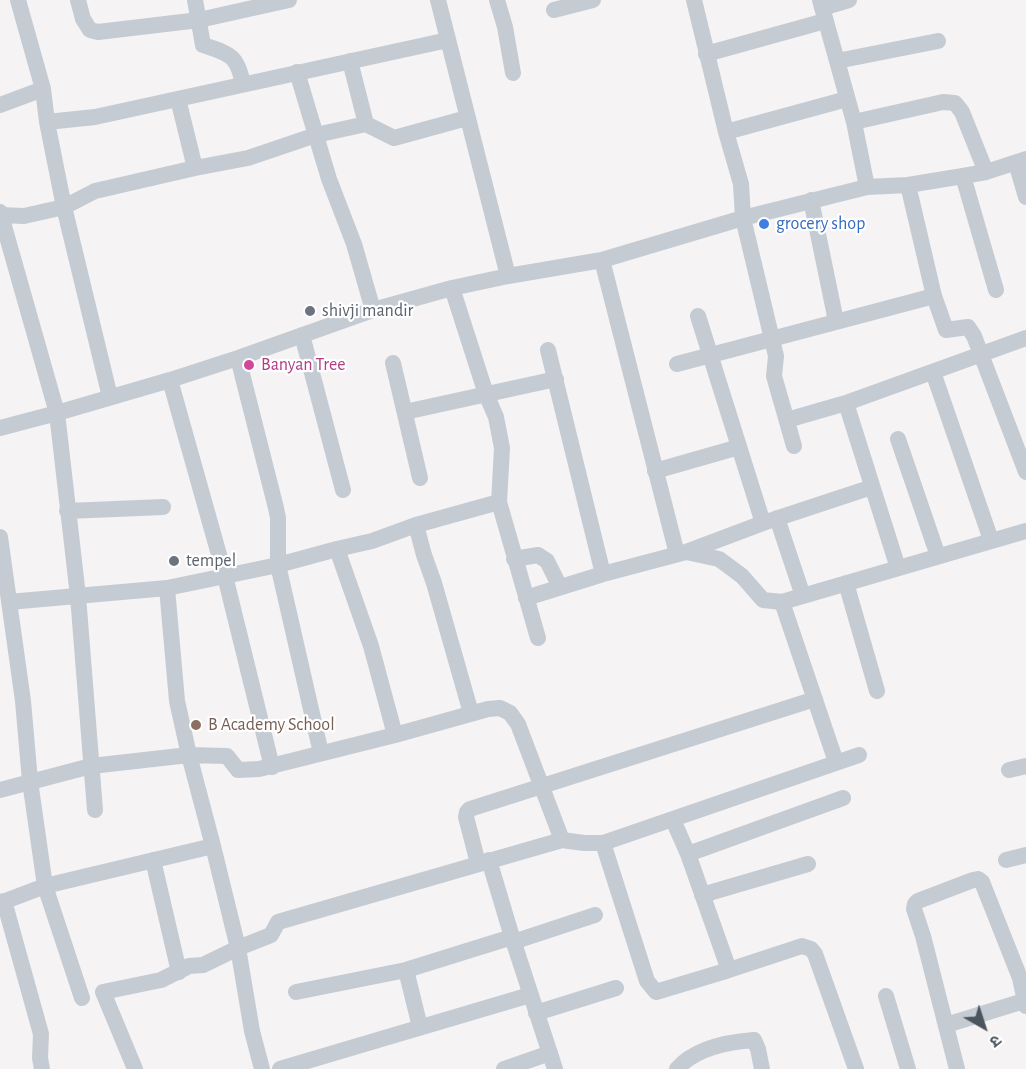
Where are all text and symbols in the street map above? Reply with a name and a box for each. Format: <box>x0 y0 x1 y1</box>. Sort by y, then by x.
place label: grocery shop <box>776 213 865 235</box>
marker: grocery shop <box>757 217 771 231</box>
place label: shivji mandir <box>322 300 413 322</box>
marker: shivji mandir <box>303 304 317 318</box>
place label: Banyan Tree <box>261 354 346 376</box>
marker: Banyan Tree <box>242 358 256 372</box>
place label: tempel <box>186 550 236 572</box>
marker: tempel <box>167 554 181 568</box>
place label: B Academy School <box>208 714 335 736</box>
marker: B Academy School <box>189 718 203 732</box>
north arrow <box>954 997 1014 1057</box>
text: उ <box>987 1032 1004 1050</box>

